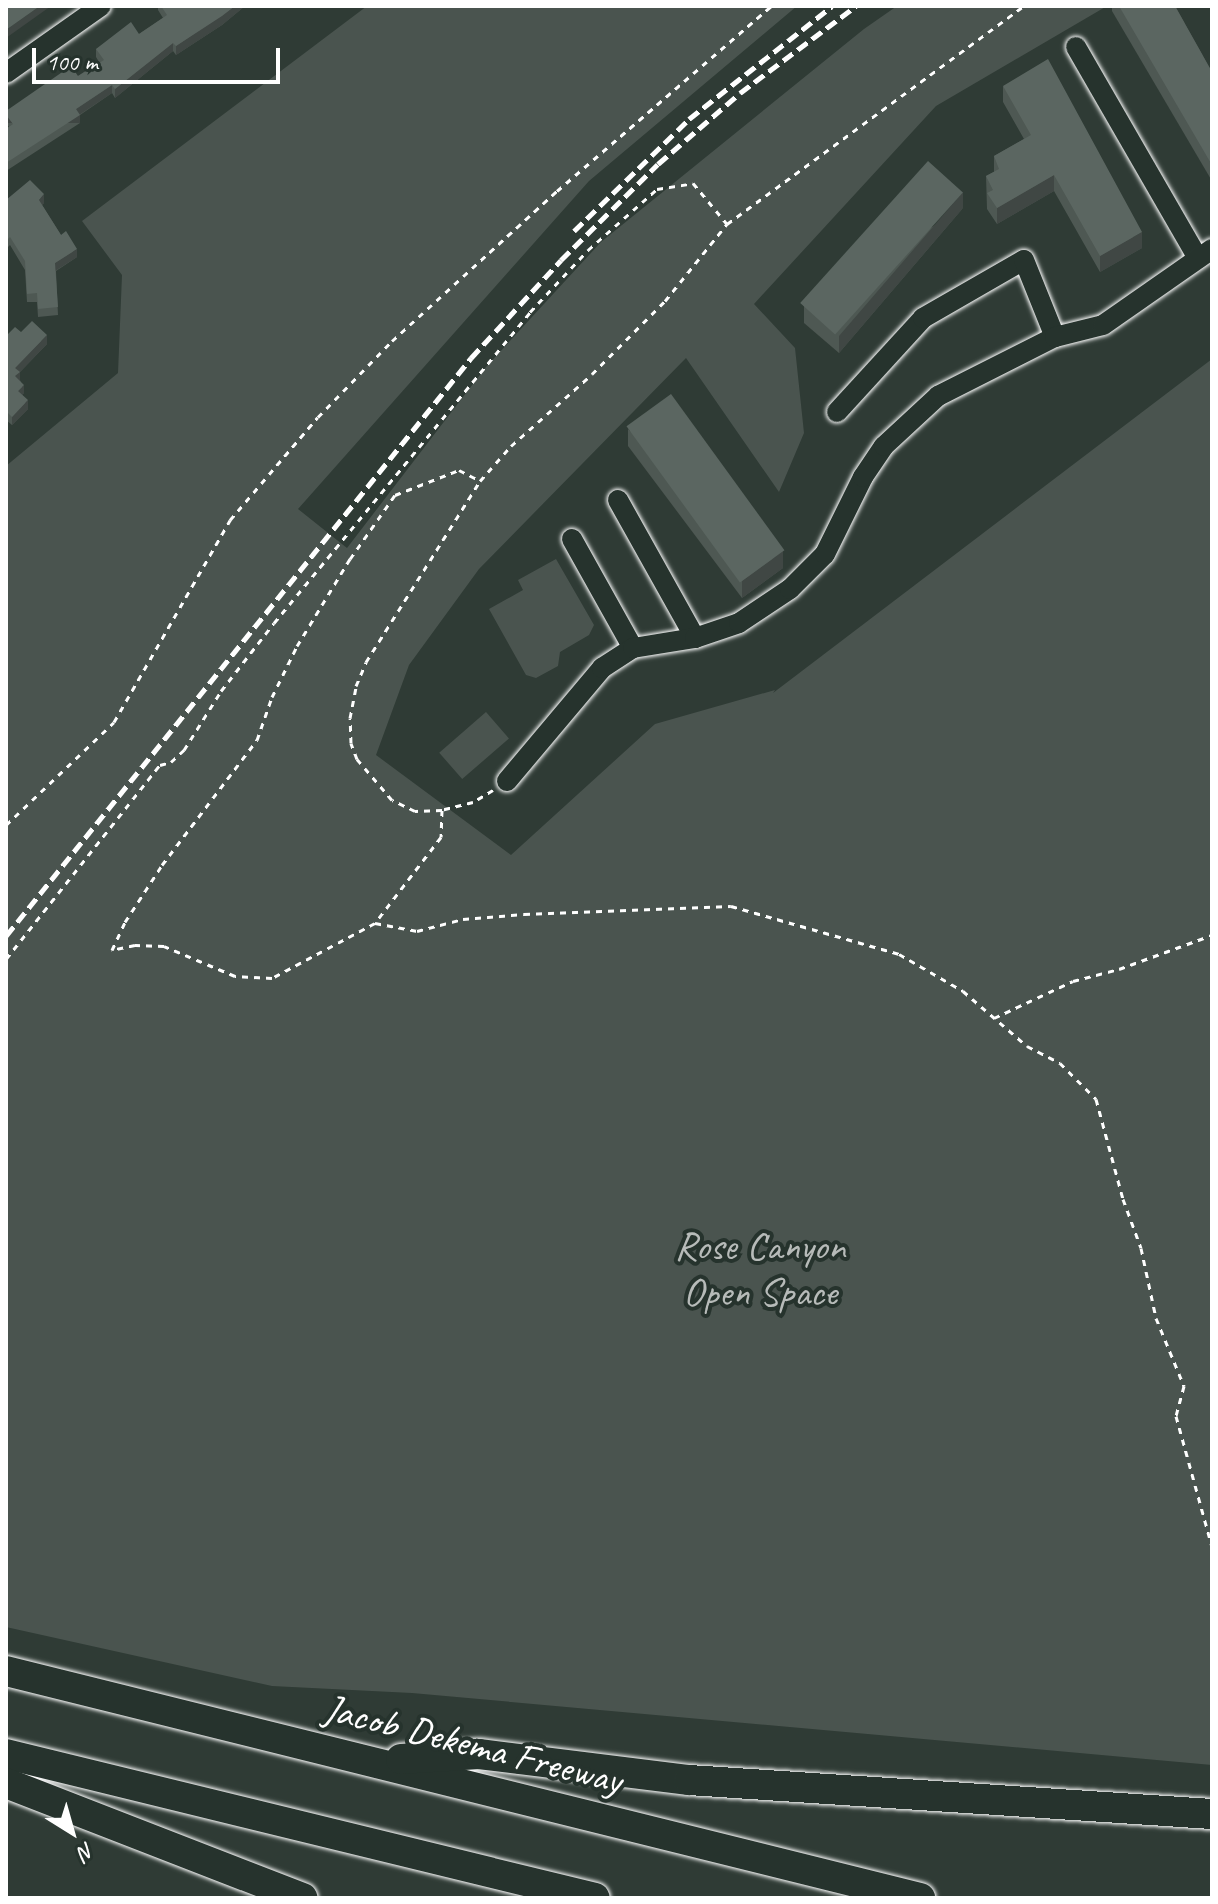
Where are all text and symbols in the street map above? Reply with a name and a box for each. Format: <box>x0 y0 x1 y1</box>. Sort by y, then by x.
scale bar <box>36 32 284 82</box>
text: 100 m <box>46 47 98 77</box>
park label: Rose Canyon Open Space <box>674 1222 846 1316</box>
street label: Jacob Dekema Freeway <box>318 1683 628 1805</box>
north arrow <box>32 1792 112 1872</box>
text: N <box>73 1836 100 1866</box>

